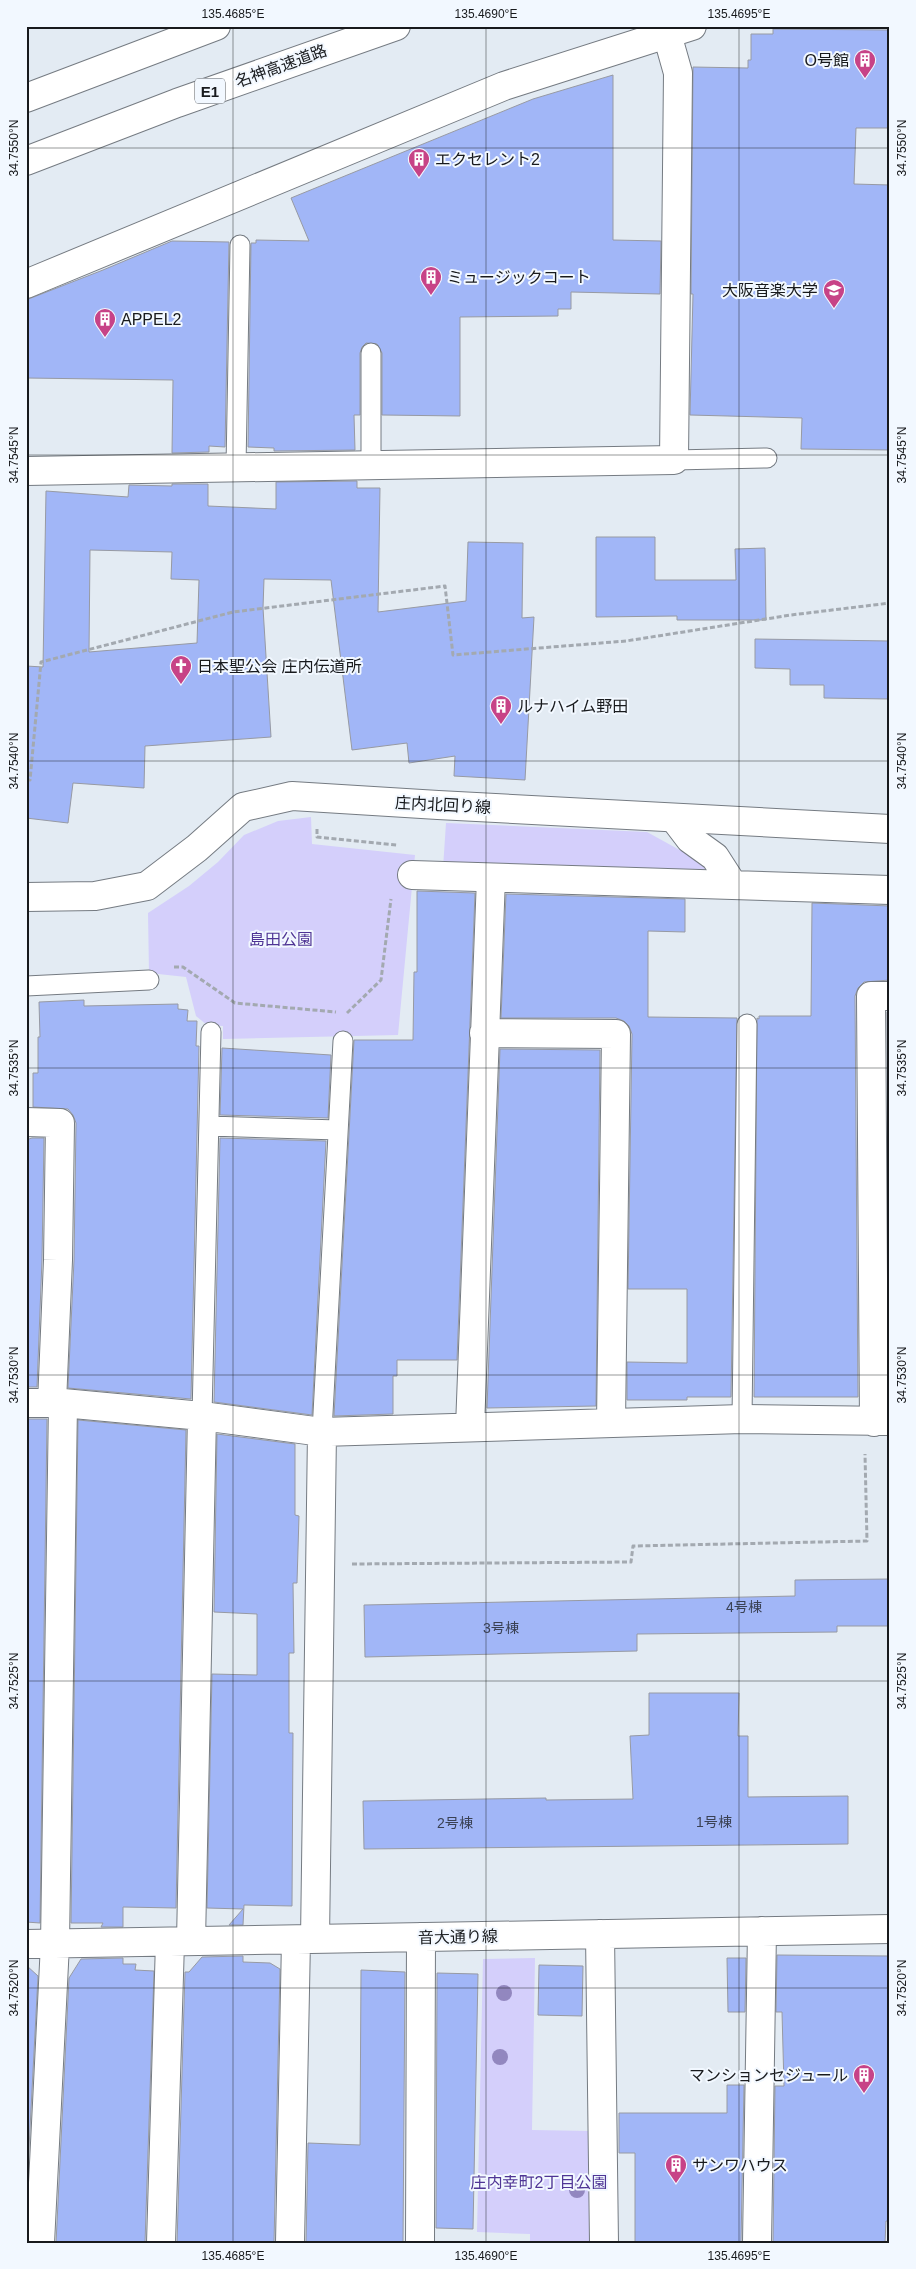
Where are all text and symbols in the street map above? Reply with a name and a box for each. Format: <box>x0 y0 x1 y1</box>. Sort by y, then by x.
text: 135.4685°E <box>202 7 264 21</box>
text: 135.4690°E <box>455 7 517 21</box>
text: 135.4695°E <box>708 7 770 21</box>
street label: 名神高速道路 <box>233 42 329 90</box>
building icon: O号館 <box>853 48 877 79</box>
place label: O号館 <box>805 52 849 69</box>
road number: E1 <box>195 78 225 104</box>
text: 34.7550°N <box>7 120 21 176</box>
text: 34.7550°N <box>895 120 909 176</box>
building icon: エクセレント2 <box>407 147 431 178</box>
place label: エクセレント2 <box>435 151 540 168</box>
building icon: ミュージックコート <box>419 265 443 296</box>
place label: ミュージックコート <box>447 269 591 286</box>
school or university icon: 大阪音楽大学 <box>822 278 846 309</box>
place label: 大阪音楽大学 <box>722 282 818 299</box>
building icon: APPEL2 <box>93 307 117 338</box>
place label: APPEL2 <box>121 311 182 328</box>
text: 34.7545°N <box>7 427 21 483</box>
text: 34.7545°N <box>895 427 909 483</box>
church icon: 日本聖公会 庄内伝道所 <box>169 654 193 685</box>
place label: 日本聖公会 庄内伝道所 <box>197 658 361 675</box>
building icon: ルナハイム野田 <box>489 694 513 725</box>
place label: ルナハイム野田 <box>517 698 628 715</box>
text: 34.7540°N <box>7 733 21 789</box>
text: 34.7540°N <box>895 733 909 789</box>
street label: 庄内北回り線 <box>395 794 491 816</box>
park label: 島田公園 <box>249 931 313 948</box>
text: 34.7535°N <box>7 1040 21 1096</box>
text: 34.7535°N <box>895 1040 909 1096</box>
text: 34.7530°N <box>7 1347 21 1403</box>
text: 34.7530°N <box>895 1347 909 1403</box>
house number: 4号棟 <box>726 1599 762 1615</box>
house number: 3号棟 <box>483 1620 519 1636</box>
text: 34.7525°N <box>7 1653 21 1709</box>
text: 34.7525°N <box>895 1653 909 1709</box>
house number: 1号棟 <box>696 1814 732 1830</box>
house number: 2号棟 <box>437 1815 473 1831</box>
street label: 音大通り線 <box>418 1928 498 1946</box>
text: 34.7520°N <box>7 1960 21 2016</box>
text: 34.7520°N <box>895 1960 909 2016</box>
building icon: マンションセジュール <box>852 2063 876 2094</box>
place label: マンションセジュール <box>689 2067 848 2084</box>
building icon: サンワハウス <box>664 2153 688 2184</box>
place label: サンワハウス <box>692 2157 788 2174</box>
park label: 庄内幸町2丁目公園 <box>471 2174 607 2191</box>
text: 135.4685°E <box>202 2249 264 2263</box>
text: 135.4690°E <box>455 2249 517 2263</box>
text: 135.4695°E <box>708 2249 770 2263</box>

